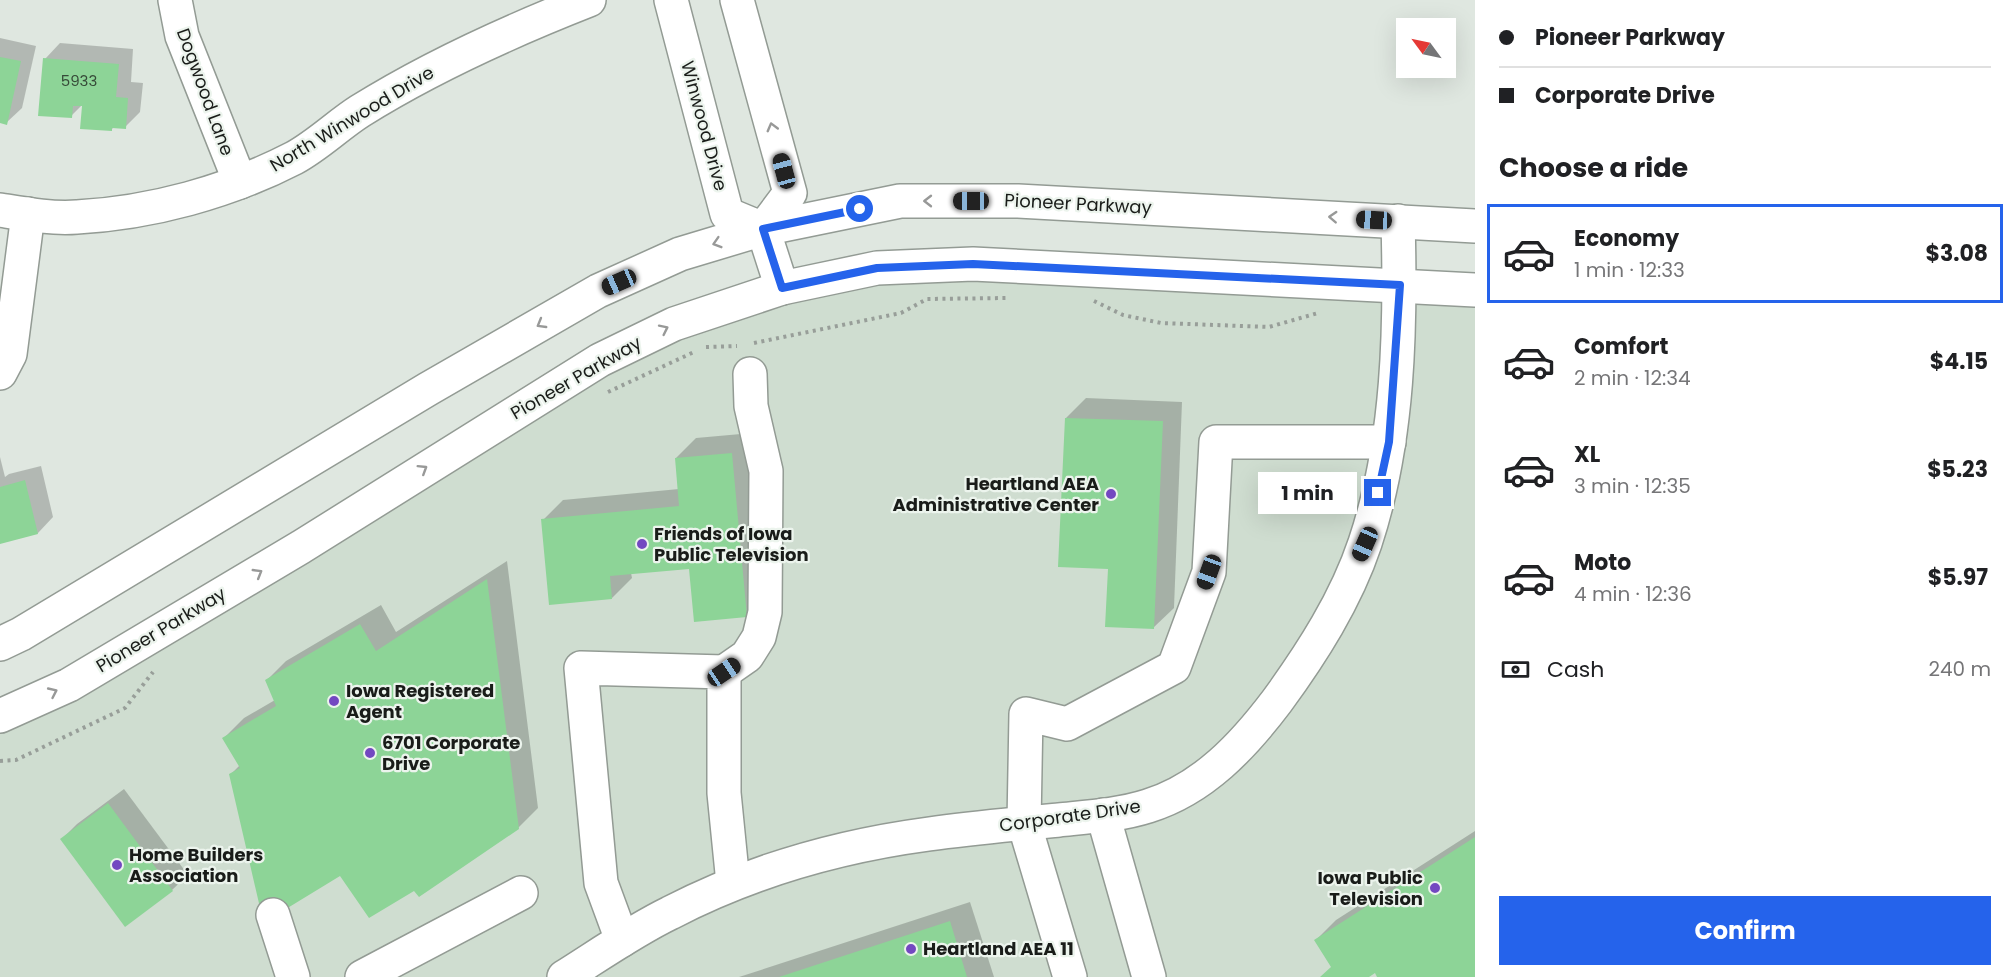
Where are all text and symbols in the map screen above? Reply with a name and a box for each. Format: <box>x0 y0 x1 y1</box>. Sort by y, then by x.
north arrow <box>1396 18 1456 78</box>
map controls <box>1396 18 1456 78</box>
text: Pioneer Parkway <box>1535 22 1725 53</box>
street label: Dogwood Lane <box>171 25 240 159</box>
street label: Winwood Drive <box>675 58 734 194</box>
street label: North Winwood Drive <box>265 60 438 177</box>
house number: 5933 <box>61 70 97 91</box>
text: Corporate Drive <box>1535 80 1715 111</box>
one-way arrow <box>766 122 779 132</box>
text: Choose a ride <box>1499 149 1688 186</box>
car <box>771 151 797 191</box>
street label: Pioneer Parkway <box>1004 187 1152 220</box>
car <box>953 192 989 210</box>
route start <box>846 195 873 222</box>
one-way arrow <box>924 195 933 207</box>
car <box>1356 210 1392 230</box>
one-way arrow <box>1328 211 1337 224</box>
text: Economy <box>1574 223 1679 254</box>
icon: car <box>1502 227 1556 281</box>
one-way arrow <box>712 236 723 248</box>
text: $3.08 <box>1925 238 1988 269</box>
text: 1 min · 12:33 <box>1574 256 1685 284</box>
car <box>599 266 639 298</box>
one-way arrow <box>536 317 547 329</box>
one-way arrow <box>658 325 668 336</box>
street label: Pioneer Parkway <box>506 330 646 425</box>
text: Comfort <box>1574 331 1668 362</box>
icon: car <box>1502 335 1556 389</box>
text: $4.15 <box>1930 346 1988 377</box>
text: 2 min · 12:34 <box>1574 364 1691 392</box>
text: XL <box>1574 439 1600 470</box>
icon: car <box>1502 443 1556 497</box>
text: $5.23 <box>1927 454 1988 485</box>
one-way arrow <box>417 464 427 476</box>
place label: Heartland AEA Administrative Center <box>893 471 1099 517</box>
callout: 1 min <box>1258 472 1357 514</box>
text: 3 min · 12:35 <box>1574 472 1691 500</box>
text: 1 min <box>1281 479 1334 507</box>
route end <box>1364 479 1391 506</box>
marker: Heartland AEA Administrative Center <box>1104 487 1118 501</box>
place label: Friends of Iowa Public Television <box>654 521 809 567</box>
car <box>1349 524 1381 564</box>
marker: Friends of Iowa Public Television <box>635 537 649 551</box>
text: Moto <box>1574 547 1631 578</box>
icon: car <box>1502 551 1556 605</box>
car <box>1194 552 1224 592</box>
text: $5.97 <box>1928 562 1988 593</box>
one-way arrow <box>252 568 262 580</box>
text: 4 min · 12:36 <box>1574 580 1692 608</box>
street label: Pioneer Parkway <box>91 581 230 678</box>
icon: cash <box>1499 653 1532 686</box>
car <box>704 654 744 690</box>
text: Cash <box>1547 654 1604 685</box>
text: 240 m <box>1928 655 1991 683</box>
place label: Iowa Registered Agent <box>346 678 494 724</box>
one-way arrow <box>47 687 58 699</box>
marker: Iowa Registered Agent <box>327 694 341 708</box>
place label: 6701 Corporate Drive <box>382 730 520 776</box>
marker: 6701 Corporate Drive <box>363 746 377 760</box>
street label: Corporate Drive <box>998 793 1142 838</box>
place label: Home Builders Association <box>129 842 263 888</box>
marker: Home Builders Association <box>110 858 124 872</box>
place label: Iowa Public Television <box>1318 865 1423 911</box>
marker: Iowa Public Television <box>1428 881 1442 895</box>
button: Confirm <box>1499 896 1991 965</box>
place label: Heartland AEA 11 <box>923 936 1074 961</box>
marker: Heartland AEA 11 <box>904 942 918 956</box>

